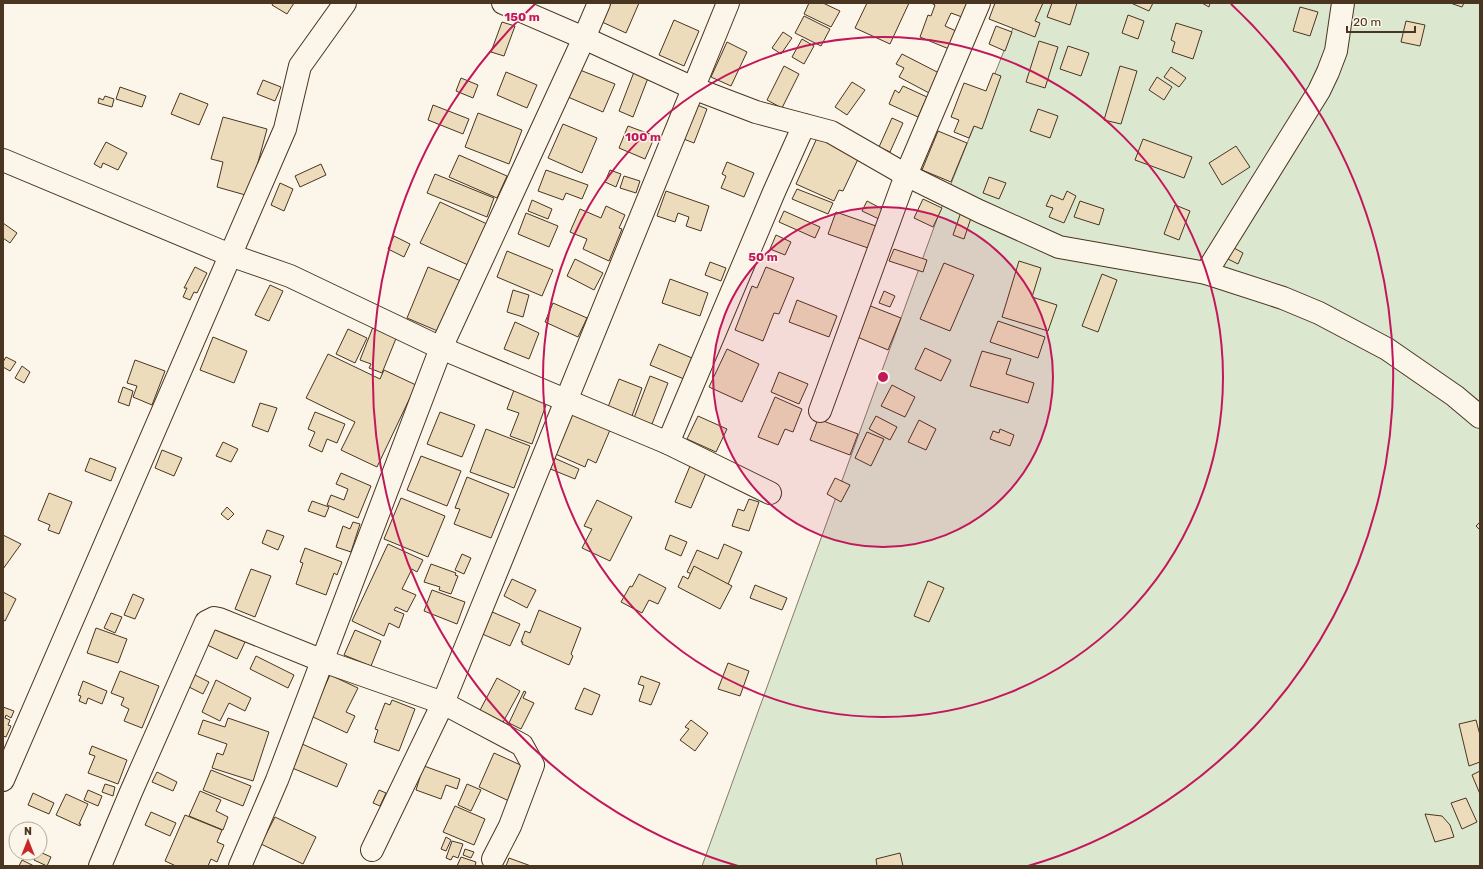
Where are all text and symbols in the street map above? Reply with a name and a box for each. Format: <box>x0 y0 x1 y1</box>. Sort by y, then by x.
scale bar <box>1347 8 1415 34</box>
text: 150 m <box>504 10 540 24</box>
text: 20 m <box>1353 15 1381 29</box>
text: 100 m <box>625 130 661 144</box>
text: 50 m <box>748 250 778 264</box>
centre of rings <box>876 370 890 384</box>
north arrow <box>8 821 48 861</box>
text: N <box>24 825 32 838</box>

